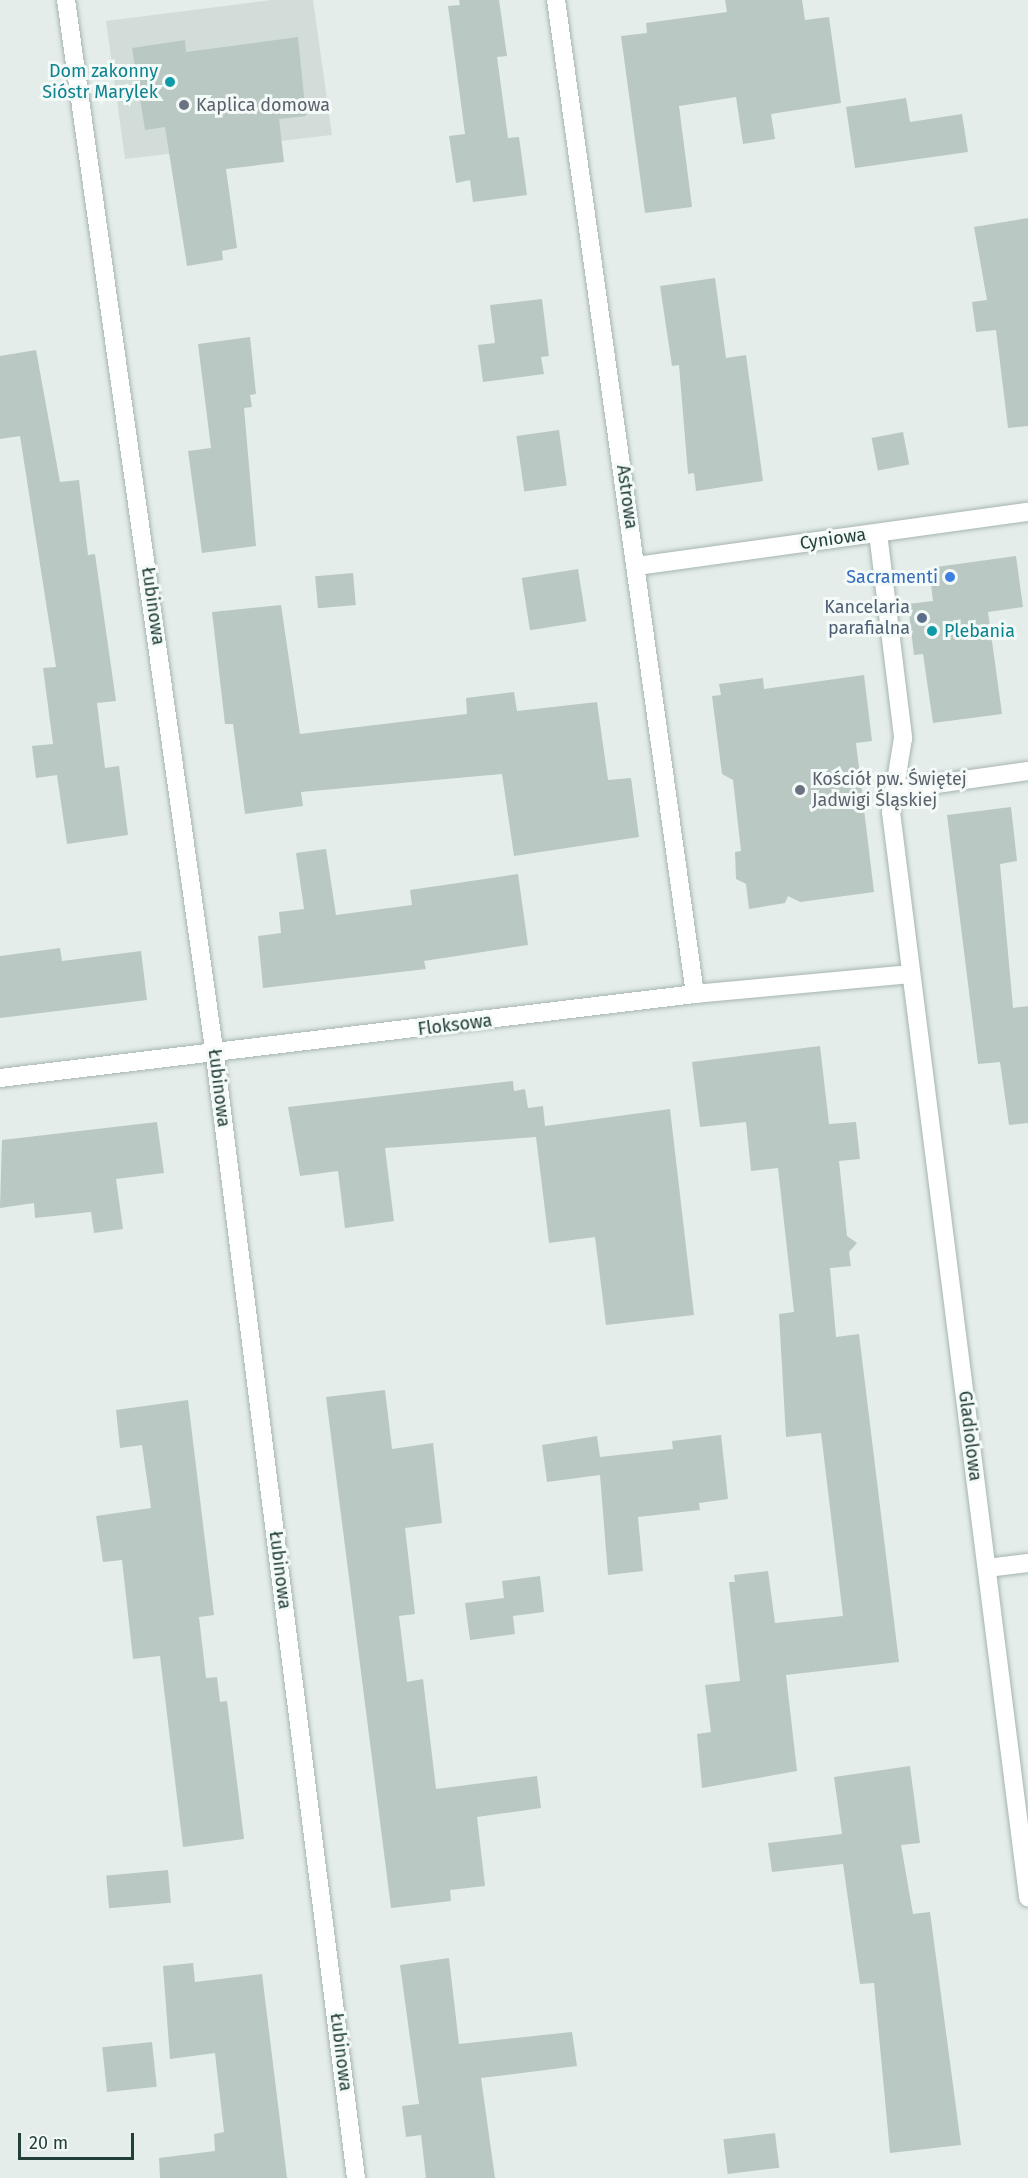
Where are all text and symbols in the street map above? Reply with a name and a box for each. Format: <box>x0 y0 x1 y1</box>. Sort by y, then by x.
place label: Dom zakonny Sióstr Marylek <box>42 61 158 104</box>
marker: Dom zakonny Sióstr Marylek <box>163 75 177 89</box>
place label: Kaplica domowa <box>196 94 330 116</box>
marker: Kaplica domowa <box>177 98 191 112</box>
street label: Astrowa <box>612 464 642 530</box>
street label: Cyniowa <box>798 524 868 554</box>
street label: Łubinowa <box>137 565 169 647</box>
place label: Sacramenti <box>846 566 938 588</box>
marker: Sacramenti <box>943 570 957 584</box>
place label: Kancelaria parafialna <box>824 597 910 640</box>
marker: Kancelaria parafialna <box>915 611 929 625</box>
place label: Plebania <box>944 620 1015 642</box>
marker: Plebania <box>925 624 939 638</box>
place label: Kościół pw. Świętej Jadwigi Śląskiej <box>812 769 967 812</box>
marker: Kościół pw. Świętej Jadwigi Śląskiej <box>793 783 807 797</box>
street label: Floksowa <box>417 1010 493 1040</box>
street label: Łubinowa <box>203 1048 235 1128</box>
street label: Gladiolowa <box>954 1390 986 1482</box>
street label: Łubinowa <box>264 1530 296 1610</box>
street label: Łubinowa <box>325 2012 357 2092</box>
scale bar <box>21 2121 136 2159</box>
text: 20 m <box>29 2132 68 2154</box>

